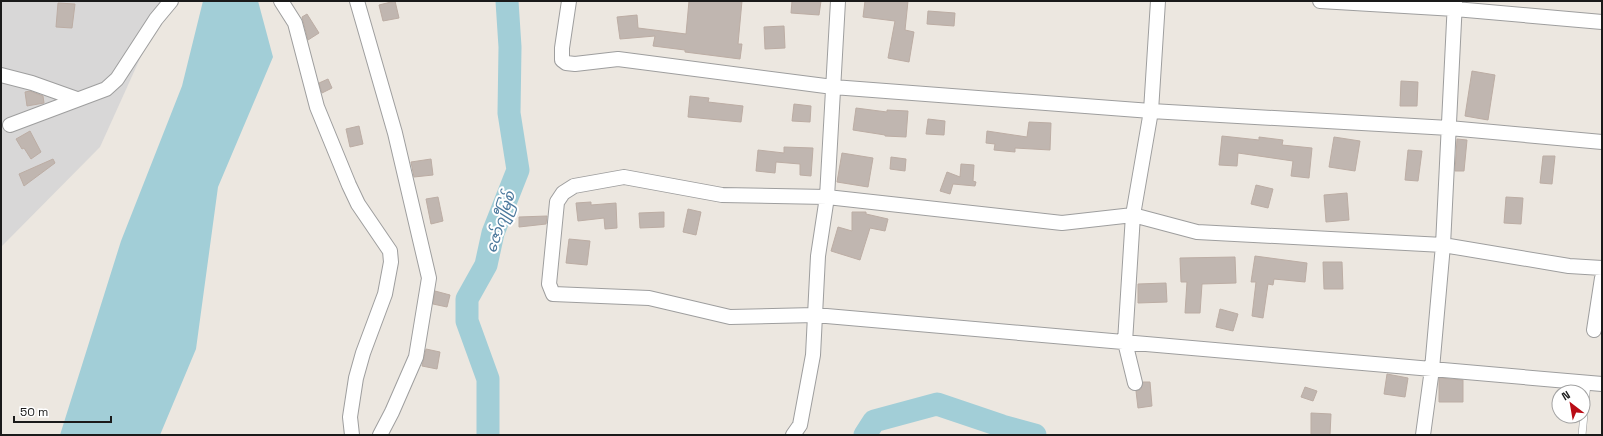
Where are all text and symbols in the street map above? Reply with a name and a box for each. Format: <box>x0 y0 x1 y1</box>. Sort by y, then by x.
water label: ဇော်ဂျီမြစ် <box>480 187 522 256</box>
north arrow <box>1551 384 1591 424</box>
text: N <box>1559 388 1573 403</box>
scale bar <box>14 398 111 424</box>
text: 50 m <box>20 404 48 420</box>

